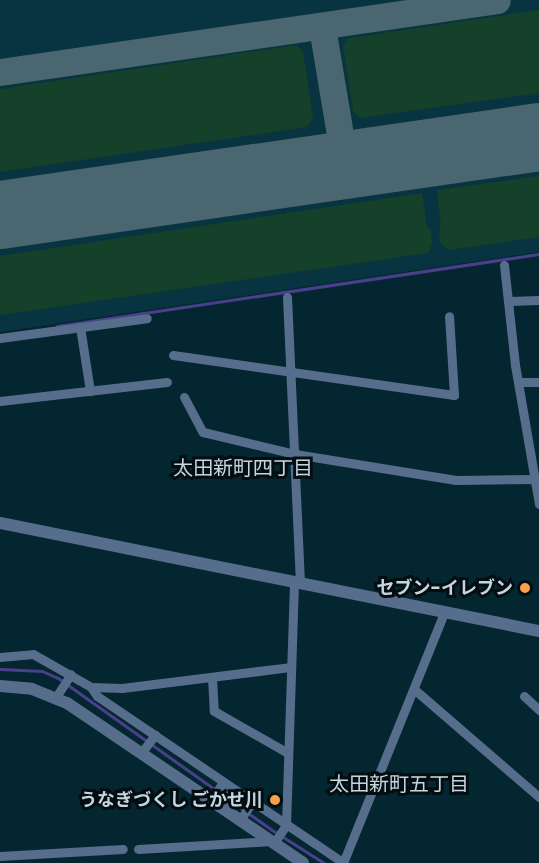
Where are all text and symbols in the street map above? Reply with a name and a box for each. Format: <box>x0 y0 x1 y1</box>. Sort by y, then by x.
district label: 太田新町四丁目 <box>173 456 313 480</box>
place label: セブン-イレブン <box>377 577 513 599</box>
marker: セブン-イレブン <box>518 581 532 595</box>
district label: 太田新町五丁目 <box>329 772 469 796</box>
place label: うなぎづくし ごかせ川 <box>79 789 263 811</box>
marker: うなぎづくし ごかせ川 <box>268 793 282 807</box>

